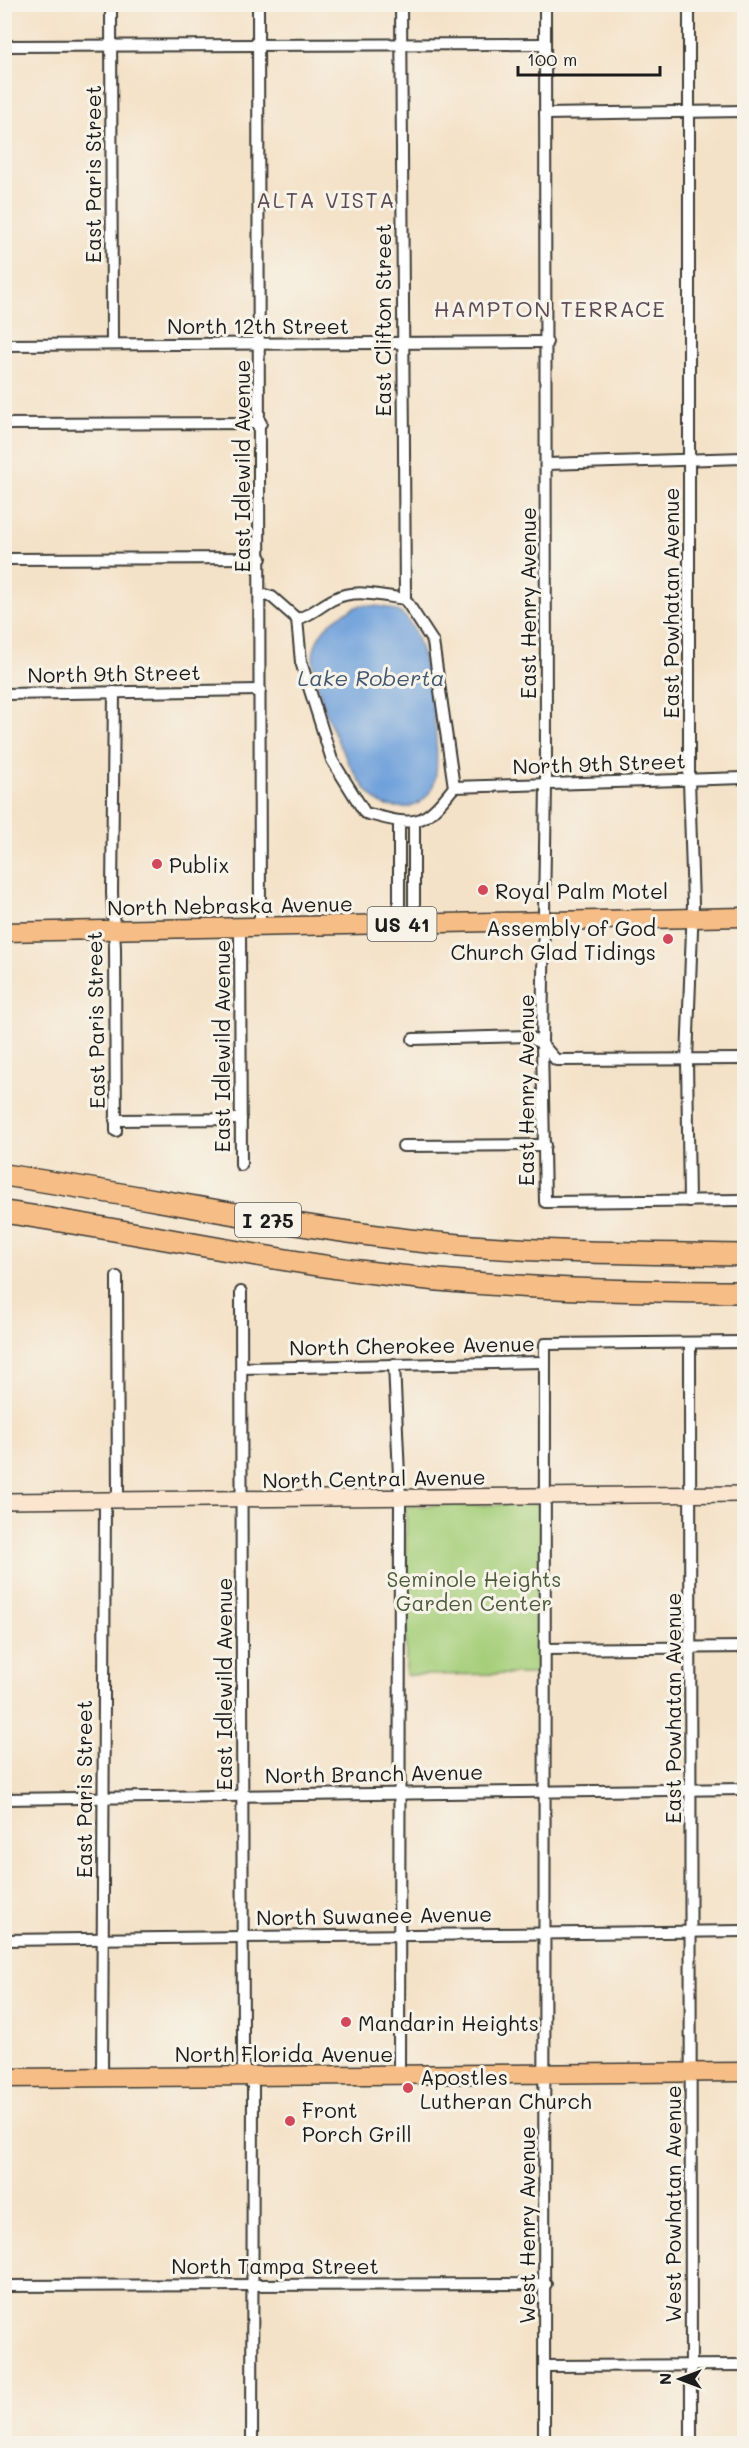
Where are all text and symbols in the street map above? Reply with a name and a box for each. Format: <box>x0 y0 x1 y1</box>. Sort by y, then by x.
scale bar <box>518 39 660 77</box>
text: 100 m <box>527 47 577 71</box>
street label: East Paris Street <box>79 85 106 263</box>
district label: ALTA VISTA <box>256 185 396 214</box>
street label: East Clifton Street <box>369 223 396 417</box>
district label: HAMPTON TERRACE <box>434 294 666 323</box>
street label: North 12th Street <box>167 312 349 339</box>
street label: East Idlewild Avenue <box>228 360 255 572</box>
street label: East Powhatan Avenue <box>657 487 684 719</box>
street label: East Henry Avenue <box>514 507 541 699</box>
street label: North 9th Street <box>27 658 201 688</box>
water label: Lake Roberta <box>298 663 444 692</box>
street label: North 9th Street <box>512 746 686 780</box>
place label: Publix <box>169 851 229 878</box>
marker: Publix <box>150 857 164 871</box>
place label: Royal Palm Motel <box>495 877 668 904</box>
marker: Royal Palm Motel <box>476 883 490 897</box>
street label: North Nebraska Avenue <box>107 889 353 921</box>
road number: US 41 <box>368 907 436 941</box>
place label: Assembly of God Church Glad Tidings <box>450 914 656 965</box>
street label: East Paris Street <box>80 931 110 1109</box>
marker: Assembly of God Church Glad Tidings <box>661 932 675 946</box>
street label: East Idlewild Avenue <box>208 940 235 1152</box>
street label: East Henry Avenue <box>512 994 539 1186</box>
road number: I 275 <box>235 1203 301 1237</box>
street label: North Cherokee Avenue <box>289 1329 535 1361</box>
street label: North Central Avenue <box>262 1463 486 1493</box>
park label: Seminole Heights Garden Center <box>387 1565 561 1616</box>
street label: East Idlewild Avenue <box>210 1578 237 1790</box>
street label: East Powhatan Avenue <box>659 1592 686 1824</box>
street label: East Paris Street <box>70 1700 97 1878</box>
street label: North Branch Avenue <box>265 1758 483 1788</box>
street label: North Suwanee Avenue <box>256 1899 492 1931</box>
place label: Mandarin Heights <box>358 2009 539 2036</box>
marker: Mandarin Heights <box>339 2015 353 2029</box>
street label: North Florida Avenue <box>175 2040 393 2067</box>
place label: Apostles Lutheran Church <box>420 2063 592 2114</box>
marker: Apostles Lutheran Church <box>401 2081 415 2095</box>
street label: West Powhatan Avenue <box>659 2085 686 2323</box>
place label: Front Porch Grill <box>302 2096 412 2147</box>
marker: Front Porch Grill <box>283 2114 297 2128</box>
street label: West Henry Avenue <box>513 2126 540 2324</box>
street label: North Tampa Street <box>171 2252 379 2279</box>
north arrow <box>650 2349 710 2409</box>
text: N <box>654 2373 675 2385</box>

